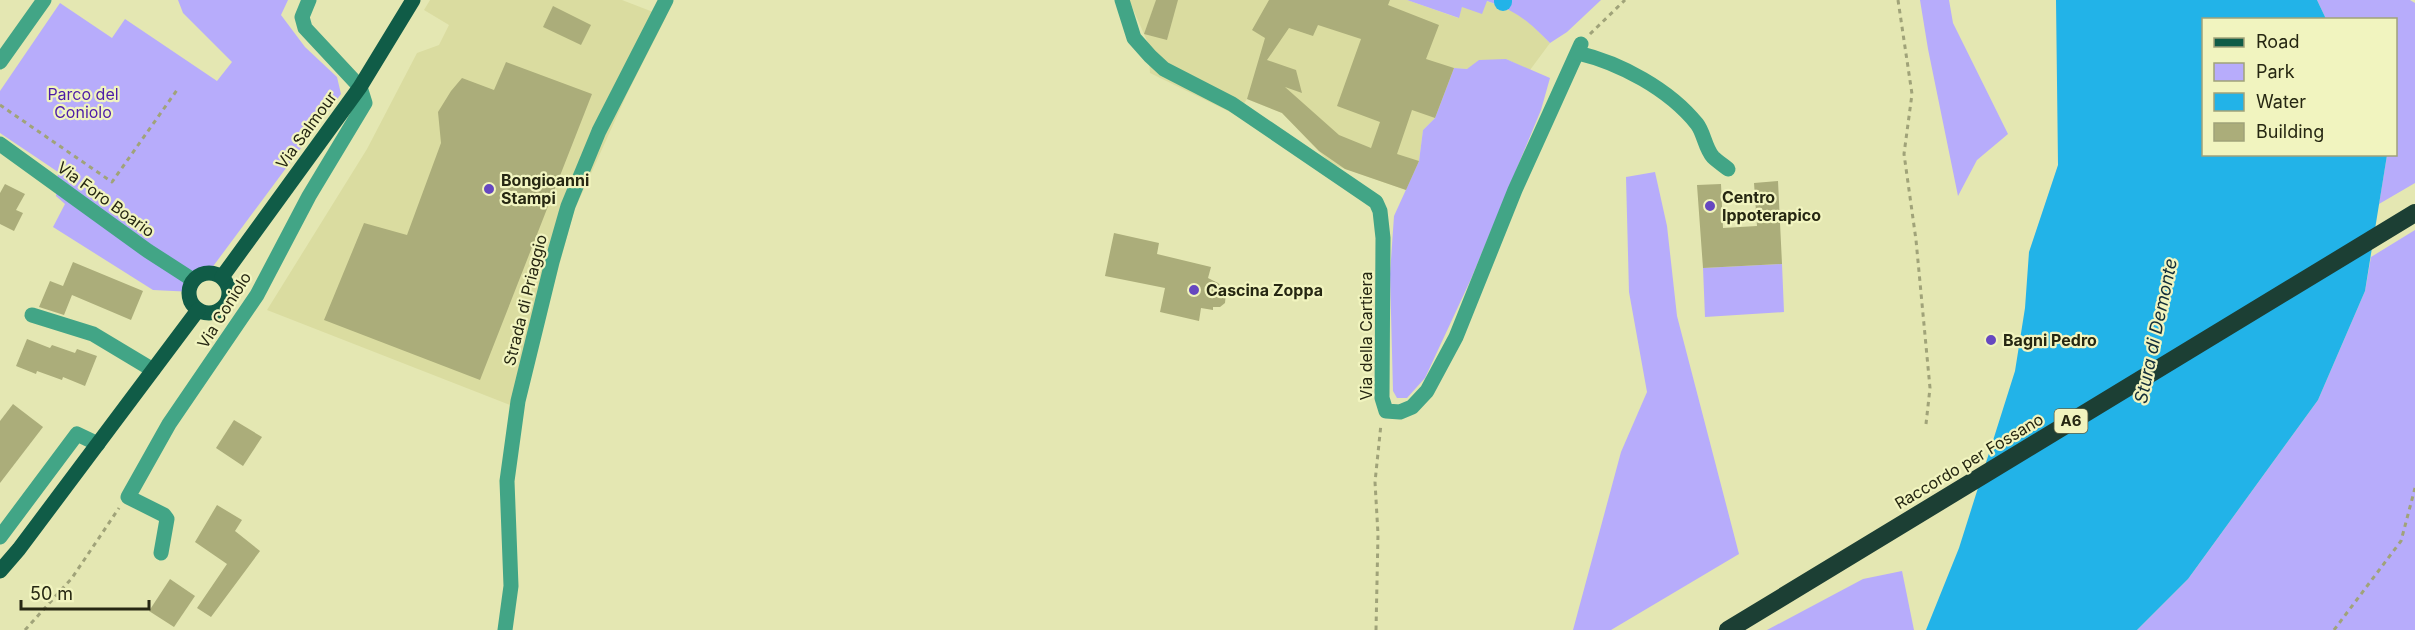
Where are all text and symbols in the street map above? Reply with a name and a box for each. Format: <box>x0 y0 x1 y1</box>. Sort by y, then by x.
legend <box>2202 18 2397 156</box>
text: Road <box>2256 31 2299 52</box>
text: Park <box>2256 61 2295 82</box>
park label: Parco del Coniolo <box>47 84 119 122</box>
street label: Via Salmour <box>271 87 341 173</box>
text: Water <box>2256 91 2306 112</box>
text: Building <box>2256 121 2324 142</box>
street label: Via Foro Boario <box>53 157 159 241</box>
place label: Bongioanni Stampi <box>501 170 589 208</box>
marker: Bongioanni Stampi <box>482 182 496 196</box>
place label: Centro Ippoterapico <box>1722 187 1821 225</box>
marker: Centro Ippoterapico <box>1703 199 1717 213</box>
street label: Strada di Priaggio <box>499 232 551 368</box>
water label: Stura di Demonte <box>2130 256 2181 405</box>
street label: Via Coniolo <box>193 268 255 352</box>
street label: Via della Cartiera <box>1356 271 1376 401</box>
place label: Cascina Zoppa <box>1206 280 1323 300</box>
marker: Cascina Zoppa <box>1187 283 1201 297</box>
place label: Bagni Pedro <box>2003 330 2097 350</box>
marker: Bagni Pedro <box>1984 333 1998 347</box>
street label: Raccordo per Fossano <box>1891 409 2047 513</box>
road number: A6 <box>2054 409 2088 433</box>
scale bar <box>21 573 148 611</box>
text: 50 m <box>30 583 73 604</box>

